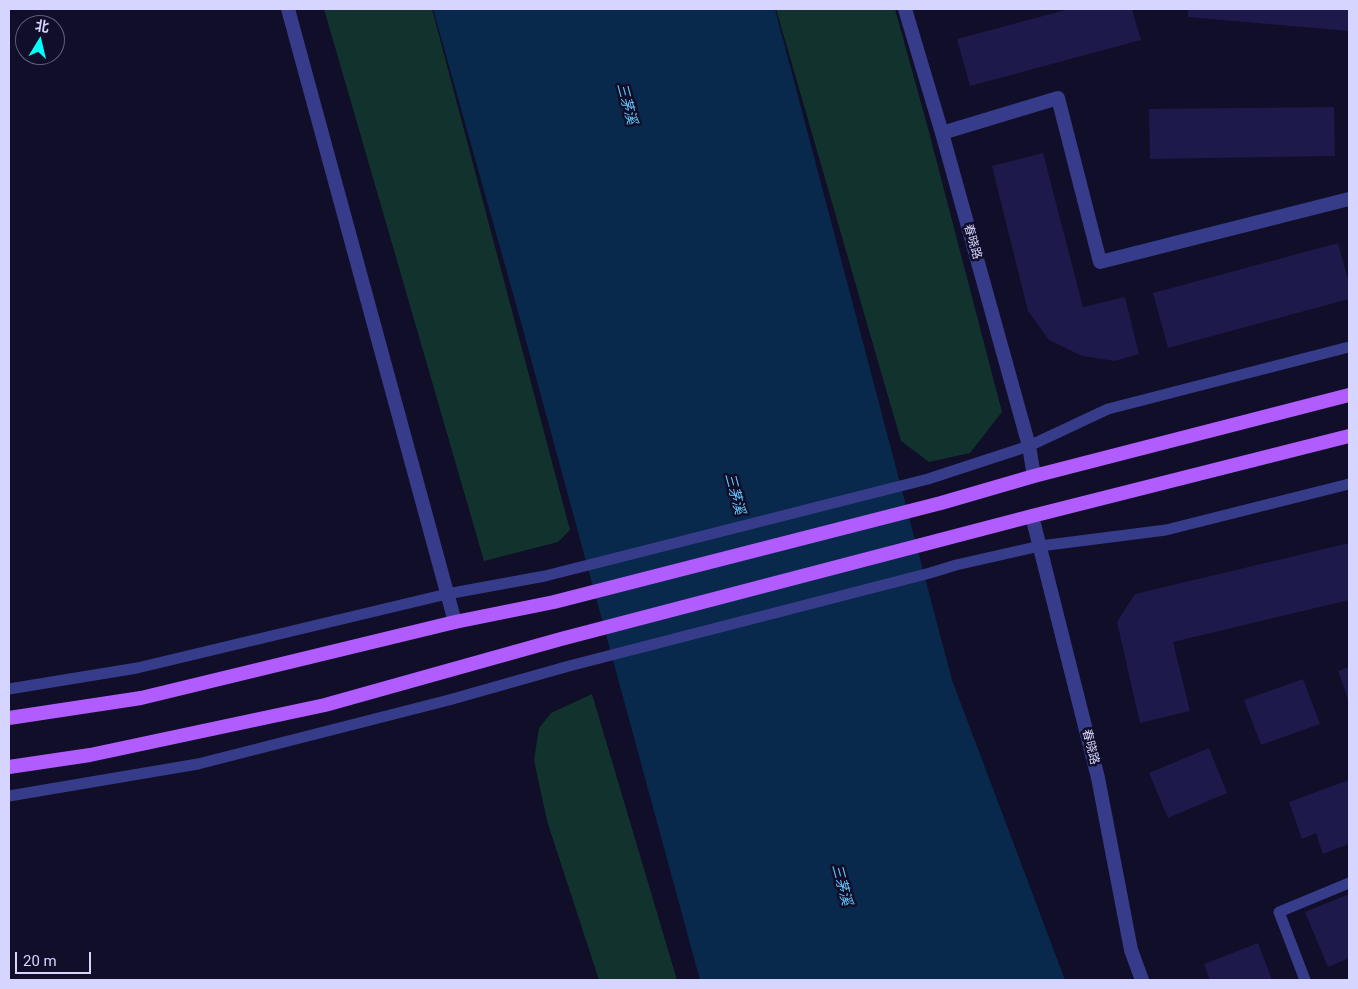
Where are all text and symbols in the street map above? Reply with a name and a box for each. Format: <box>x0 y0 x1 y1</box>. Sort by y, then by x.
north arrow <box>15 15 65 65</box>
text: 北 <box>34 17 50 35</box>
water label: 三茅溪 <box>612 82 640 126</box>
street label: 春晓路 <box>960 223 984 261</box>
water label: 三茅溪 <box>720 472 748 516</box>
street label: 春晓路 <box>1079 728 1101 766</box>
water label: 三茅溪 <box>827 863 855 907</box>
scale bar <box>18 942 94 974</box>
text: 20 m <box>23 952 57 970</box>

